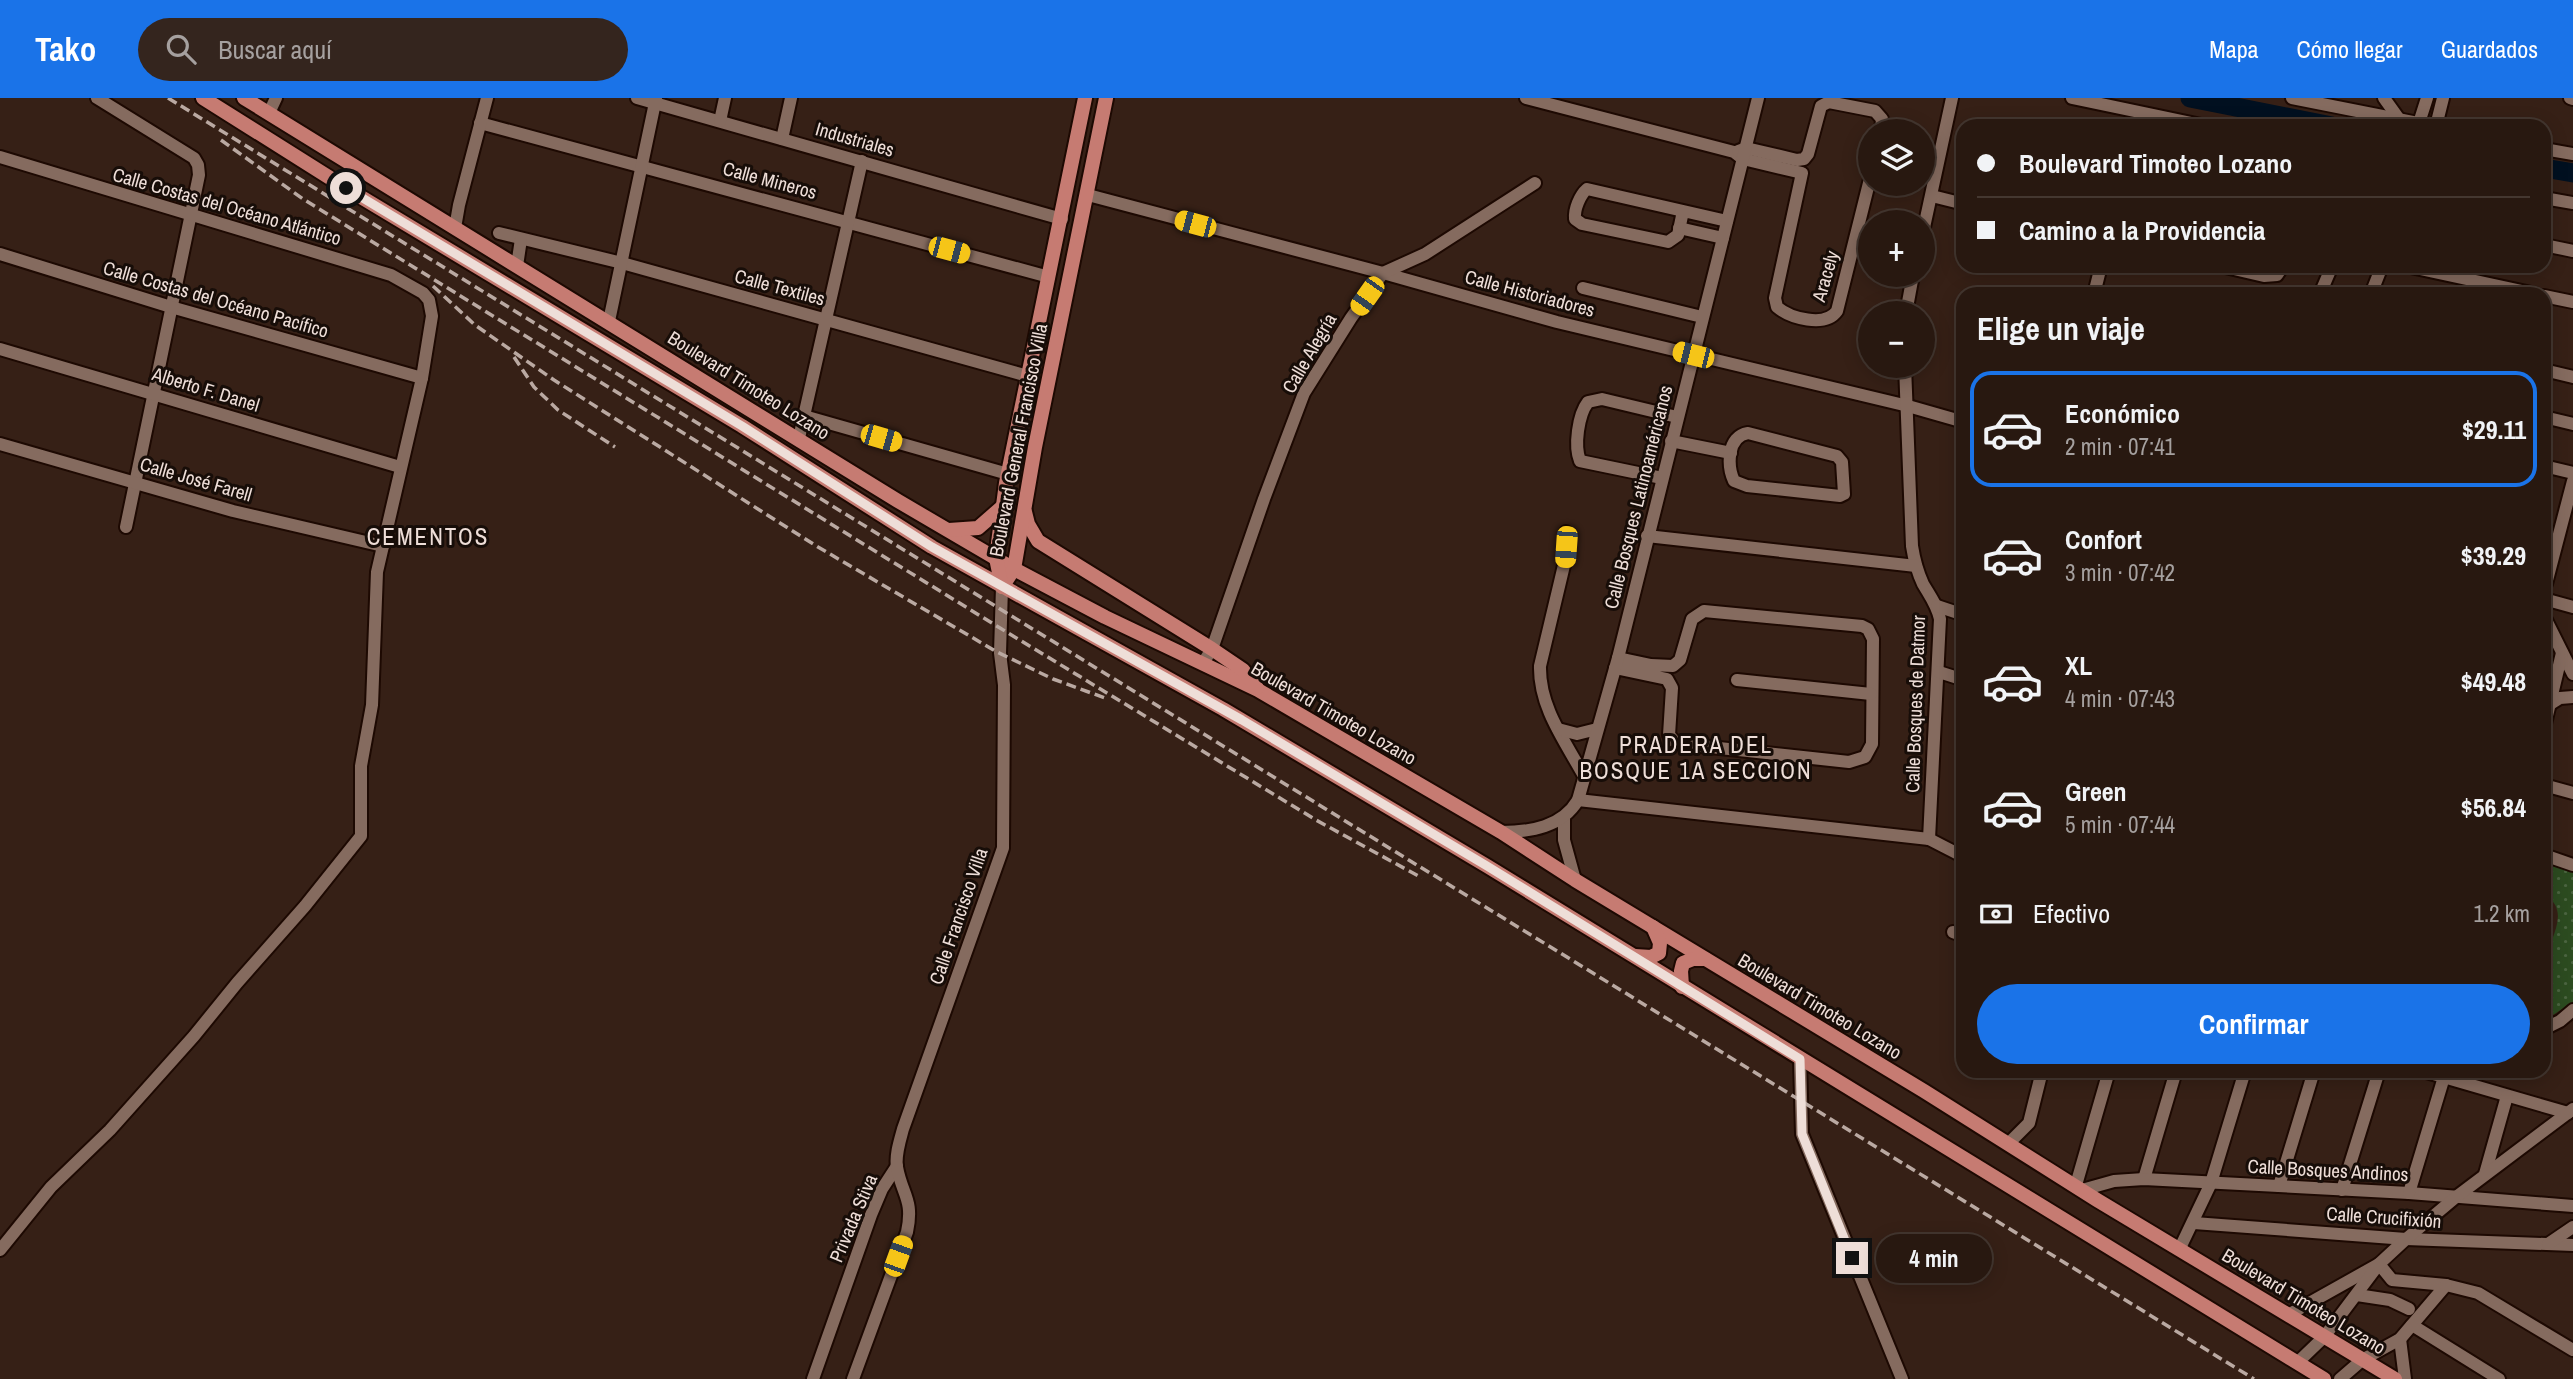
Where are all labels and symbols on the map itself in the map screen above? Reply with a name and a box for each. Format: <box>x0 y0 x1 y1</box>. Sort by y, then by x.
street label: Industriales <box>813 115 897 163</box>
street label: Calle Mineros <box>720 155 820 205</box>
street label: Calle Costas del Océano Atlántico <box>110 161 344 251</box>
route start <box>330 172 362 204</box>
car <box>1172 208 1219 240</box>
car <box>926 234 973 266</box>
street label: Aracely <box>1805 247 1845 306</box>
street label: Calle Costas del Océano Pacífico <box>100 254 332 344</box>
street label: Calle Textiles <box>732 262 828 312</box>
street label: Calle Historiadores <box>1462 263 1598 323</box>
car <box>1347 273 1388 319</box>
street label: Calle Alegría <box>1276 308 1343 398</box>
street label: Boulevard General Francisco Villa <box>983 321 1053 559</box>
street label: Boulevard Timoteo Lozano <box>663 325 835 445</box>
car <box>1671 340 1716 370</box>
street label: Alberto F. Danel <box>148 360 263 418</box>
street label: Calle Bosques Latinoaméricanos <box>1598 382 1678 611</box>
car <box>858 422 905 454</box>
street label: Calle José Farell <box>137 451 255 507</box>
district label: CEMENTOS <box>367 521 489 552</box>
car <box>1555 525 1578 569</box>
street label: Calle Bosques de Datmor <box>1899 614 1931 793</box>
street label: Boulevard Timoteo Lozano <box>1247 655 1421 771</box>
district label: PRADERA DEL BOSQUE 1A SECCION <box>1579 729 1813 786</box>
street label: Calle Francisco Villa <box>922 844 994 988</box>
street label: Boulevard Timoteo Lozano <box>1733 947 1907 1065</box>
street label: Calle Bosques Andinos <box>2247 1153 2409 1187</box>
street label: Privada Stiva <box>823 1170 883 1266</box>
street label: Calle Crucifixión <box>2326 1200 2442 1234</box>
car <box>881 1233 916 1279</box>
callout: 4 min <box>1876 1234 1992 1282</box>
route end <box>1836 1242 1868 1274</box>
street label: Boulevard Timoteo Lozano <box>2217 1242 2391 1360</box>

